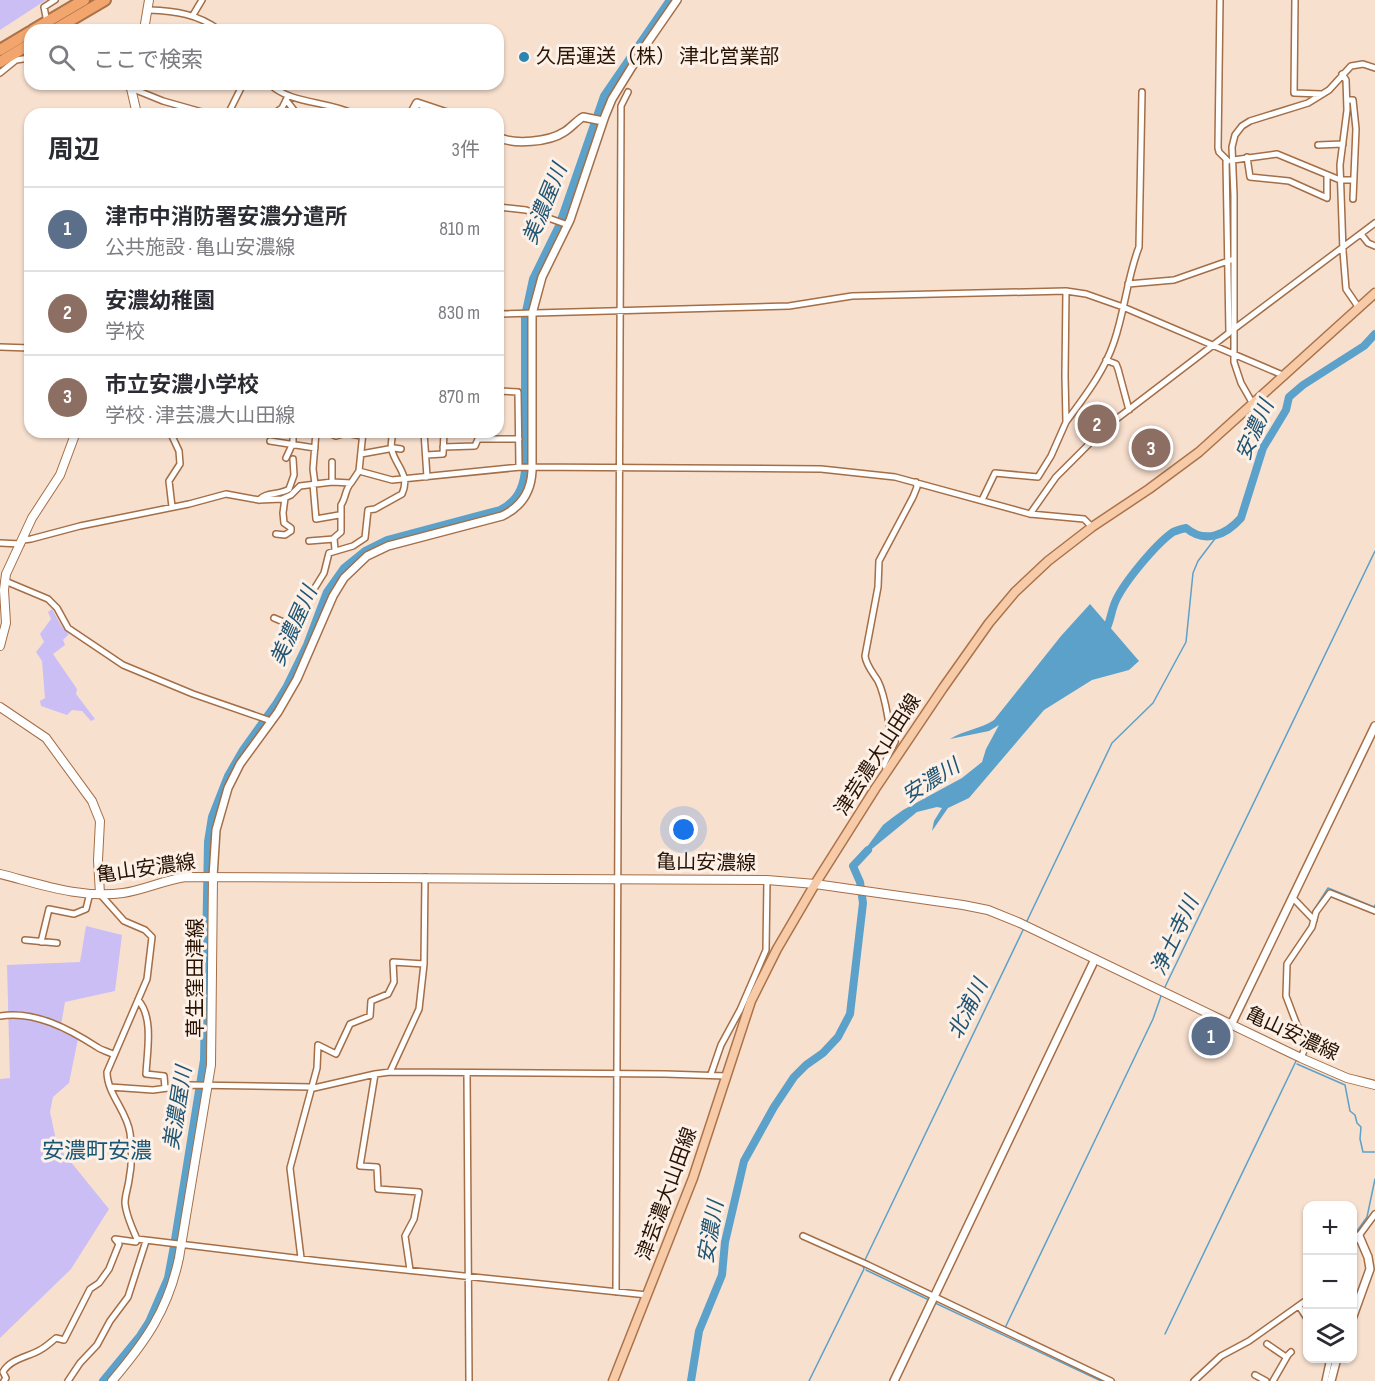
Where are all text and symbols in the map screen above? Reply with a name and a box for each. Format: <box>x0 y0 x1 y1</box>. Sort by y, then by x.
search box <box>24 24 504 90</box>
icon: search <box>45 41 78 74</box>
place label: 久居運送（株） 津北営業部 <box>536 45 779 69</box>
text: ここで検索 <box>93 47 203 74</box>
marker: 久居運送（株） 津北営業部 <box>517 50 531 64</box>
text: 周辺 <box>48 135 100 166</box>
text: 3件 <box>452 138 480 162</box>
water label: 美濃屋川 <box>518 159 573 248</box>
text: 津市中消防署安濃分遣所 <box>105 204 347 231</box>
text: 1 <box>64 217 71 241</box>
text: 810 m <box>439 217 480 241</box>
text: 公共施設 · 亀山安濃線 <box>105 236 295 260</box>
text: 安濃幼稚園 <box>105 288 215 315</box>
text: 2 <box>63 301 72 325</box>
text: 830 m <box>438 301 480 325</box>
text: 学校 <box>105 320 145 344</box>
text: 市立安濃小学校 <box>105 372 259 399</box>
text: 3 <box>63 385 72 409</box>
text: 870 m <box>438 385 480 409</box>
water label: 安濃川 <box>1231 394 1280 464</box>
pin: 2 <box>1078 402 1116 446</box>
text: 学校 · 津芸濃大山田線 <box>105 404 295 428</box>
pin: 3 <box>1132 426 1170 470</box>
water label: 美濃屋川 <box>265 581 323 669</box>
street label: 津芸濃大山田線 <box>830 690 926 820</box>
water label: 安濃川 <box>898 753 966 808</box>
your location <box>669 815 698 844</box>
street label: 亀山安濃線 <box>95 850 197 888</box>
street label: 亀山安濃線 <box>656 850 756 876</box>
water label: 浄土寺川 <box>1146 891 1205 979</box>
street label: 草生窪田津線 <box>184 918 208 1038</box>
water label: 北浦川 <box>943 973 994 1043</box>
street label: 亀山安濃線 <box>1242 1002 1342 1066</box>
pin: 1 <box>1192 1014 1230 1058</box>
water label: 美濃屋川 <box>159 1063 197 1151</box>
street label: 津芸濃大山田線 <box>632 1124 702 1264</box>
district label: 安濃町安濃 <box>42 1138 152 1165</box>
water label: 安濃川 <box>693 1197 729 1265</box>
map controls <box>1303 1201 1357 1363</box>
button: + <box>1303 1201 1357 1255</box>
button: − <box>1303 1255 1357 1309</box>
button: layers <box>1303 1309 1357 1363</box>

